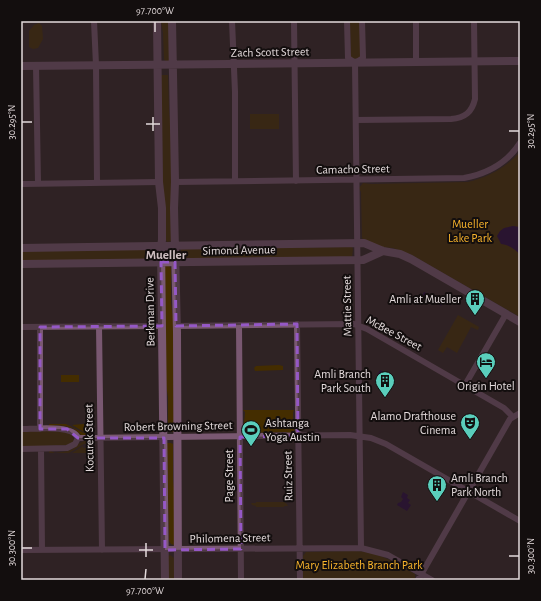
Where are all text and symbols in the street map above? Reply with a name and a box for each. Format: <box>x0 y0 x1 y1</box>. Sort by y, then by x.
text: 97.700°W <box>136 6 174 16</box>
street label: Zach Scott Street <box>231 45 310 59</box>
text: 30.295°N <box>7 105 17 139</box>
text: 30.295°N <box>526 114 536 148</box>
street label: Camacho Street <box>316 162 390 176</box>
park label: Mueller Lake Park <box>448 218 493 244</box>
street label: Simond Avenue <box>202 243 276 257</box>
district label: Mueller <box>146 249 187 262</box>
street label: Mattie Street <box>340 275 354 337</box>
street label: Berkman Drive <box>143 277 157 347</box>
building icon: Amli at Mueller <box>464 288 486 316</box>
place label: Amli at Mueller <box>389 293 461 305</box>
street label: McBee Street <box>364 313 424 353</box>
hotel icon: Origin Hotel <box>475 351 497 379</box>
place label: Amli Branch Park South <box>314 368 371 394</box>
building icon: Amli Branch Park South <box>374 370 396 398</box>
place label: Origin Hotel <box>457 380 515 392</box>
street label: Kocurek Street <box>82 404 96 472</box>
place label: Alamo Drafthouse Cinema <box>370 410 456 436</box>
theatre icon: Alamo Drafthouse Cinema <box>459 412 481 440</box>
place label: Ashtanga Yoga Austin <box>265 417 320 443</box>
street label: Robert Browning Street <box>123 419 233 433</box>
sports icon: Ashtanga Yoga Austin <box>240 419 262 447</box>
street label: Page Street <box>223 449 235 503</box>
street label: Ruiz Street <box>282 450 294 501</box>
place label: Amli Branch Park North <box>451 472 508 498</box>
building icon: Amli Branch Park North <box>426 474 448 502</box>
text: 30.300°N <box>7 530 17 566</box>
street label: Philomena Street <box>189 531 271 545</box>
text: 30.300°N <box>526 538 536 574</box>
park label: Mary Elizabeth Branch Park <box>295 559 423 572</box>
text: 97.700°W <box>126 586 164 596</box>

